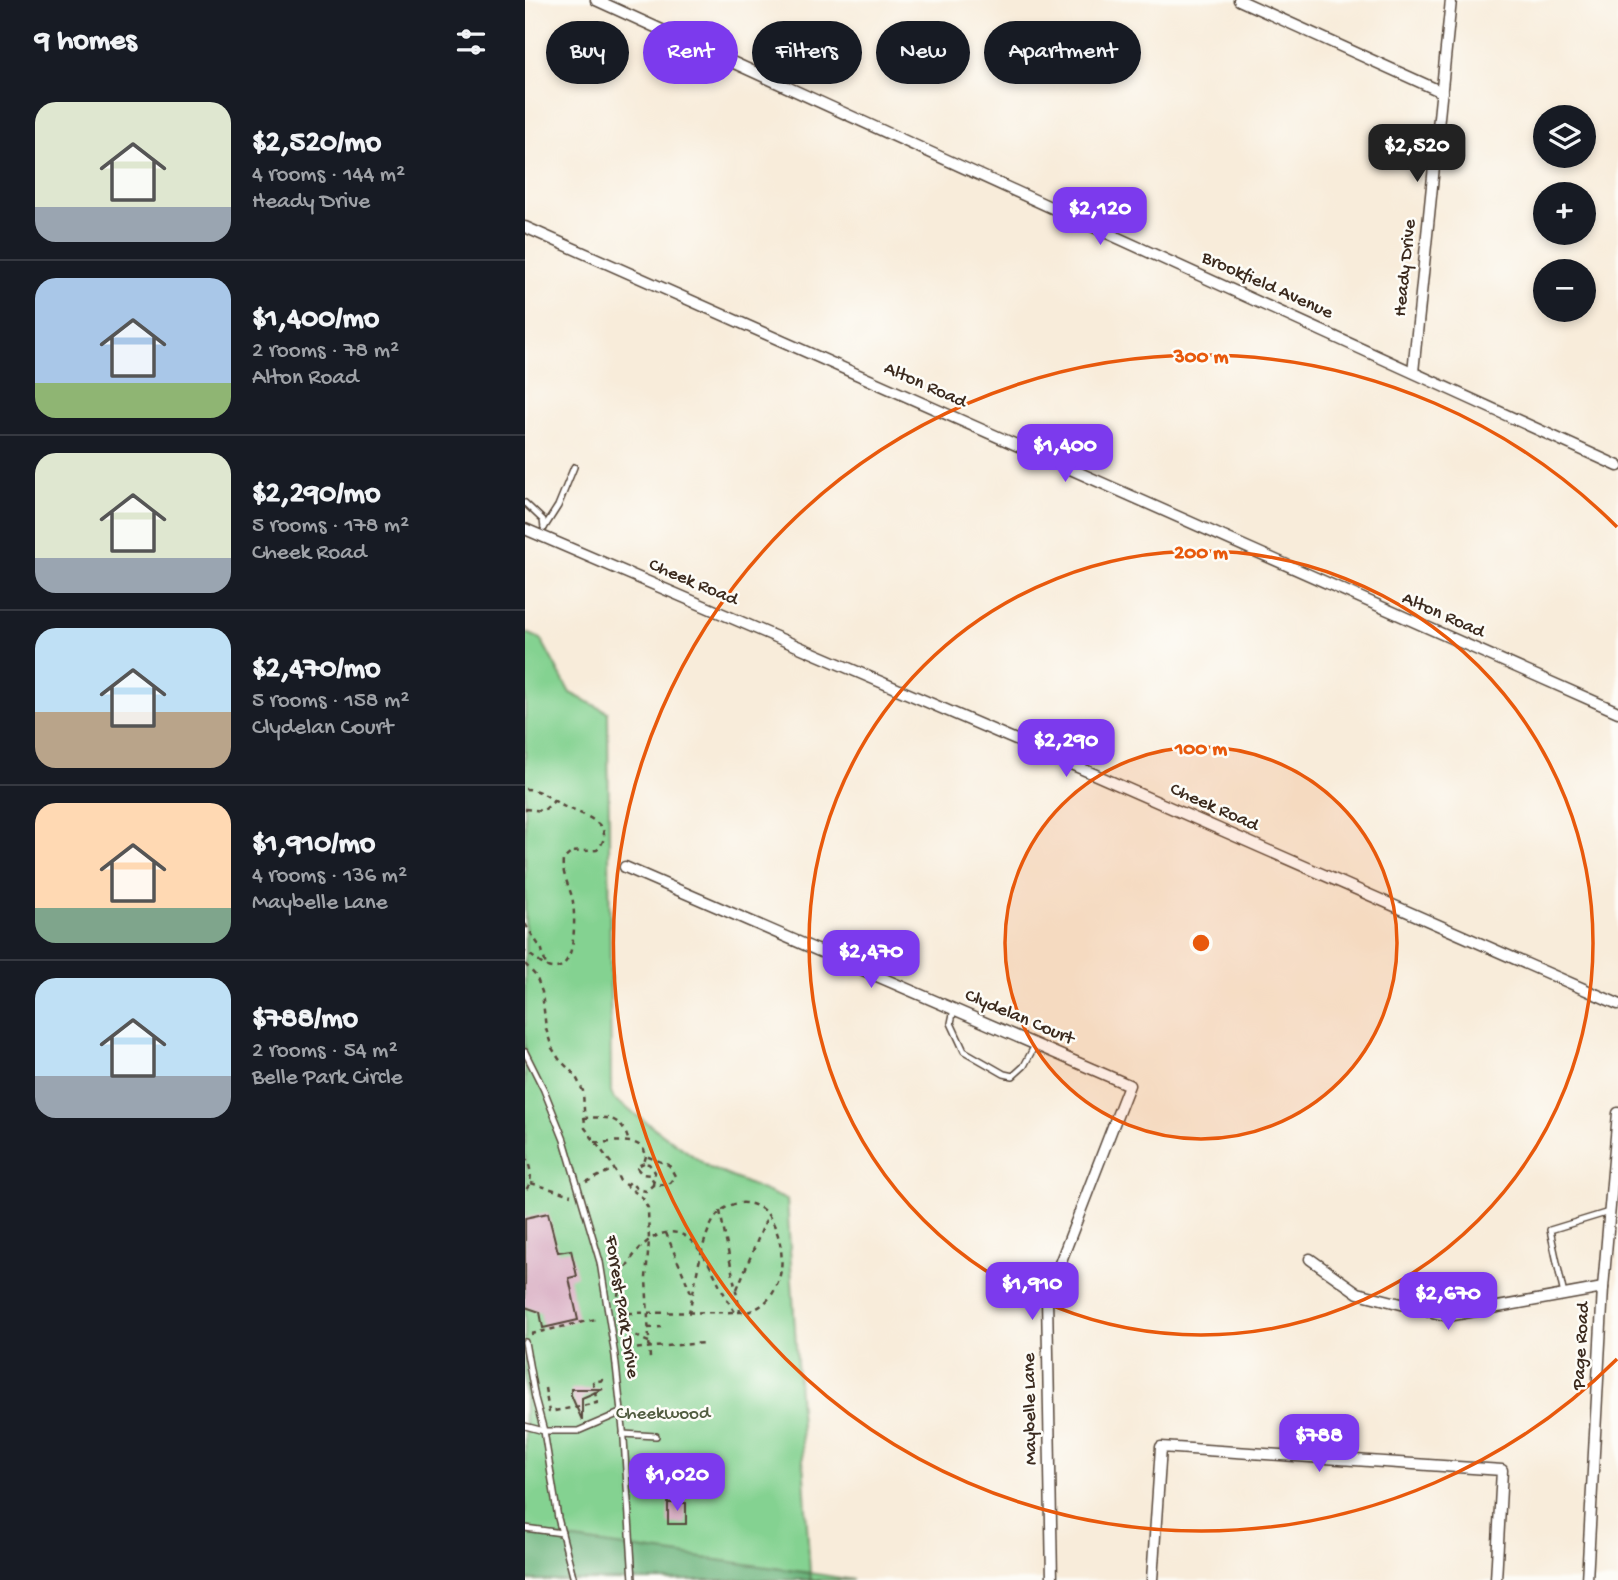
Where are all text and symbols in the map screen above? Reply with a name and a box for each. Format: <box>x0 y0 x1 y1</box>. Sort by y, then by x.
chip: Buy <box>546 21 629 84</box>
chip: Rent <box>643 21 738 84</box>
chip: Filters <box>752 21 862 84</box>
chip: New <box>876 21 970 84</box>
chip: Apartment <box>984 21 1141 84</box>
icon: filters <box>452 23 490 61</box>
text: 9 homes <box>35 25 137 60</box>
map controls <box>1533 105 1596 322</box>
button: layers <box>1533 105 1596 168</box>
pin: $2,520 <box>1360 124 1474 184</box>
text: $2,520/mo <box>252 127 381 162</box>
icon: home <box>91 130 175 214</box>
text: $2,520 <box>1384 133 1450 160</box>
text: 4 rooms · 144 m² <box>252 162 405 189</box>
button: + <box>1533 182 1596 245</box>
pin: $2,120 <box>1043 188 1157 247</box>
text: Heady Drive <box>252 189 370 216</box>
text: $2,120 <box>1069 196 1131 223</box>
street label: Heady Drive <box>1389 218 1423 318</box>
street label: Brookfield Avenue <box>1197 246 1336 325</box>
button: − <box>1533 259 1596 322</box>
text: $1,400/mo <box>252 303 379 338</box>
icon: home <box>91 306 175 390</box>
text: 2 rooms · 78 m² <box>252 338 399 365</box>
text: 300 m <box>1173 346 1228 371</box>
street label: Alton Road <box>880 358 972 415</box>
text: Alton Road <box>252 365 359 392</box>
pin: $1,400 <box>1008 424 1122 484</box>
text: $1,400 <box>1033 433 1097 460</box>
text: $2,290/mo <box>252 478 380 513</box>
icon: home <box>91 481 175 565</box>
text: 5 rooms · 178 m² <box>252 513 409 540</box>
text: Cheek Road <box>252 540 367 567</box>
text: 200 m <box>1174 542 1228 567</box>
street label: Cheek Road <box>645 554 743 613</box>
street label: Alton Road <box>1398 588 1490 645</box>
text: $2,470/mo <box>252 653 381 688</box>
icon: home <box>91 656 175 740</box>
text: 5 rooms · 158 m² <box>252 688 409 715</box>
text: Clydelan Court <box>252 715 393 742</box>
pin: $2,290 <box>1009 720 1123 779</box>
text: $2,290 <box>1034 728 1098 755</box>
text: 100 m <box>1174 738 1227 763</box>
street label: Cheek Road <box>1166 778 1264 838</box>
text: $1,910/mo <box>252 828 375 863</box>
icon: home <box>91 831 175 915</box>
text: 4 rooms · 136 m² <box>252 863 407 890</box>
text: Maybelle Lane <box>252 890 388 917</box>
pin: $2,470 <box>814 930 928 990</box>
centre of rings <box>1189 931 1213 955</box>
text: $2,470 <box>839 939 903 966</box>
street label: Clydelan Court <box>961 985 1079 1052</box>
text: $788/mo <box>252 1003 358 1038</box>
icon: home <box>91 1006 175 1090</box>
text: 2 rooms · 54 m² <box>252 1038 398 1065</box>
text: Belle Park Circle <box>252 1065 403 1092</box>
street label: Forrest Park Drive <box>598 1233 644 1380</box>
pin: $1,910 <box>975 1262 1089 1322</box>
text: $1,910 <box>1002 1271 1062 1298</box>
pin: $2,670 <box>1391 1272 1505 1332</box>
text: $2,670 <box>1415 1281 1481 1308</box>
street label: Page Road <box>1568 1300 1596 1391</box>
street label: Maybelle Lane <box>1019 1353 1043 1465</box>
park label: Cheekwood <box>616 1403 712 1426</box>
pin: $788 <box>1278 1414 1360 1474</box>
text: $788 <box>1295 1423 1343 1450</box>
pin: $1,020 <box>620 1454 734 1513</box>
text: $1,020 <box>645 1462 709 1489</box>

